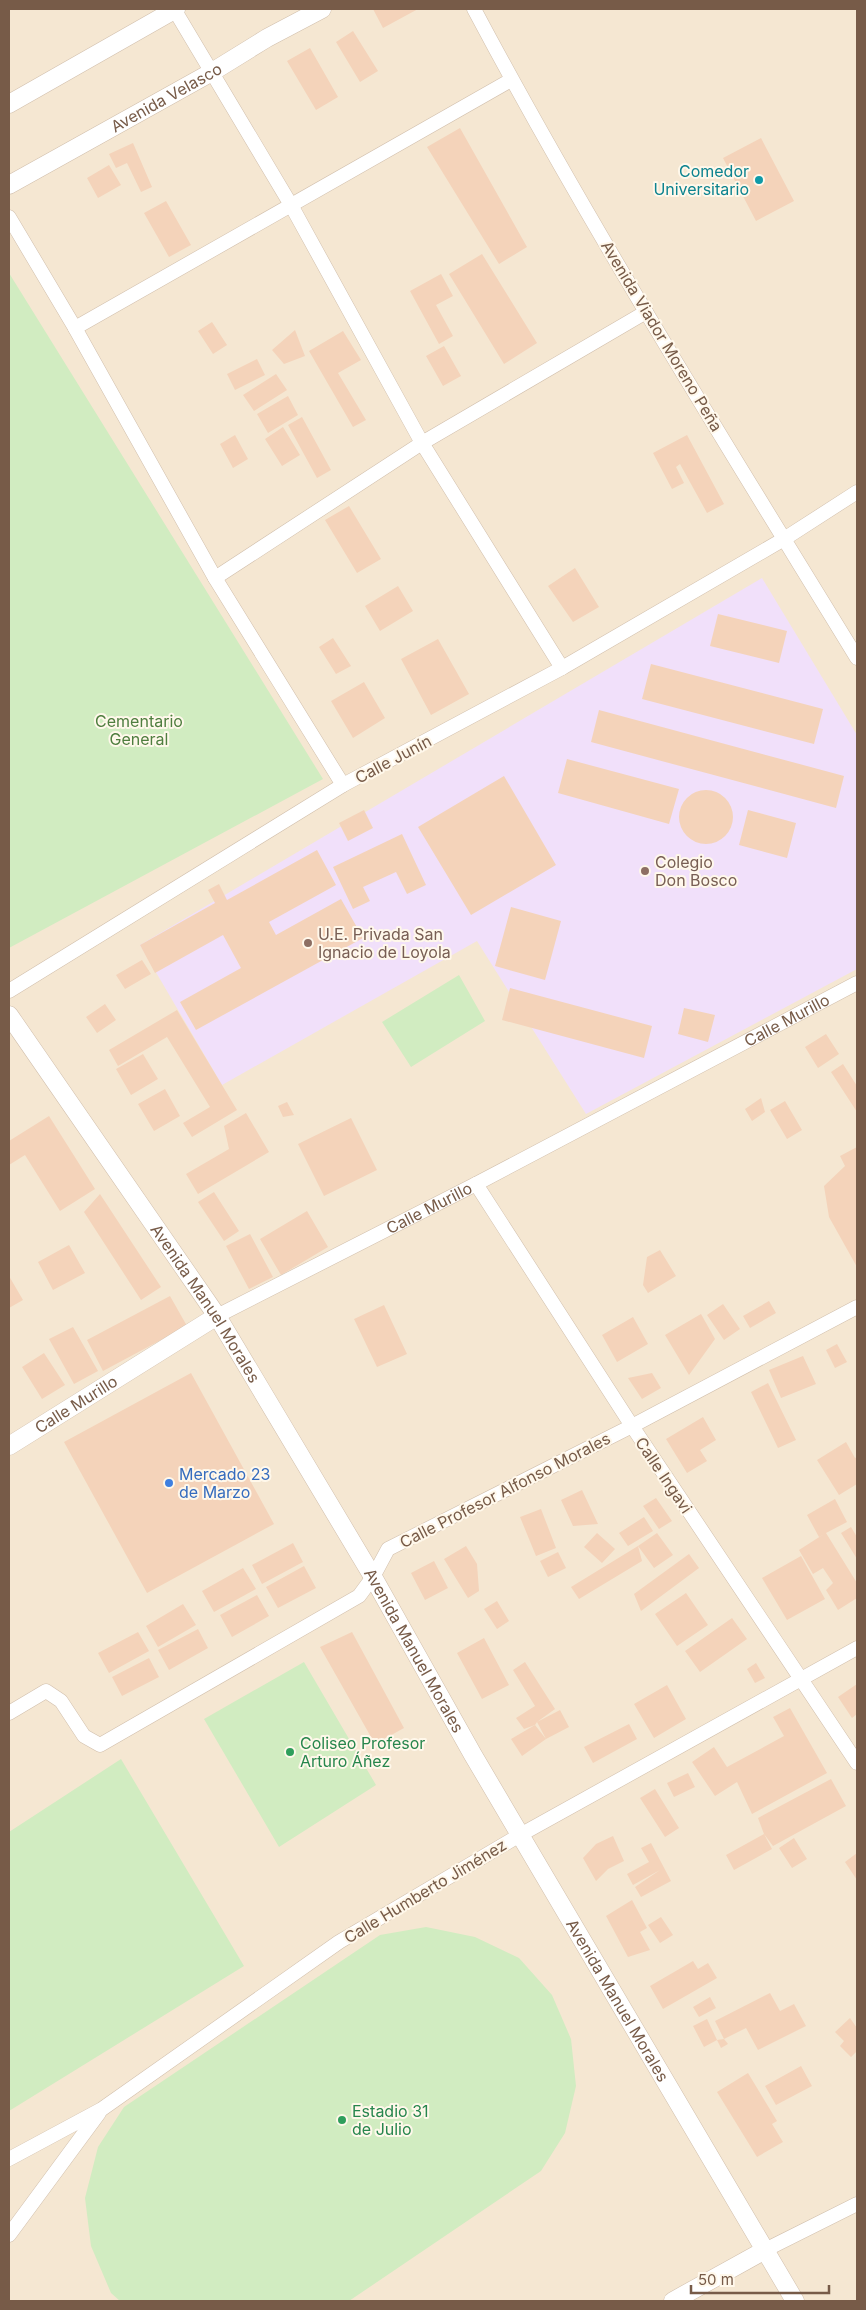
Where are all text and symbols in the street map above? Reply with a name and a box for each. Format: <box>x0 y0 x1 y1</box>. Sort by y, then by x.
street label: Avenida Velasco <box>107 58 226 136</box>
place label: Comedor Universitario <box>653 161 749 199</box>
marker: Comedor Universitario <box>753 174 765 186</box>
street label: Avenida Viador Moreno Peña <box>597 237 727 435</box>
park label: Cementario General <box>95 711 183 749</box>
street label: Calle Junín <box>351 731 435 787</box>
place label: Colegio Don Bosco <box>655 852 737 890</box>
marker: Colegio Don Bosco <box>639 865 651 877</box>
place label: U.E. Privada San Ignacio de Loyola <box>318 924 451 962</box>
marker: U.E. Privada San Ignacio de Loyola <box>302 937 314 949</box>
street label: Calle Murillo <box>741 989 833 1051</box>
street label: Calle Murillo <box>383 1178 475 1238</box>
street label: Avenida Manuel Morales <box>146 1220 264 1386</box>
street label: Calle Murillo <box>31 1371 121 1437</box>
street label: Calle Profesor Alfonso Morales <box>396 1428 614 1552</box>
street label: Calle Ingavi <box>631 1433 697 1517</box>
place label: Mercado 23 de Marzo <box>179 1464 270 1502</box>
marker: Mercado 23 de Marzo <box>163 1477 175 1489</box>
street label: Avenida Manuel Morales <box>360 1564 468 1736</box>
place label: Coliseo Profesor Arturo Áñez <box>300 1733 425 1771</box>
marker: Coliseo Profesor Arturo Áñez <box>284 1746 296 1758</box>
street label: Calle Humberto Jiménez <box>340 1835 510 1947</box>
street label: Avenida Manuel Morales <box>562 1915 673 2085</box>
place label: Estadio 31 de Julio <box>352 2101 429 2139</box>
marker: Estadio 31 de Julio <box>336 2114 348 2126</box>
scale bar <box>691 2262 828 2294</box>
text: 50 m <box>698 2270 734 2289</box>

